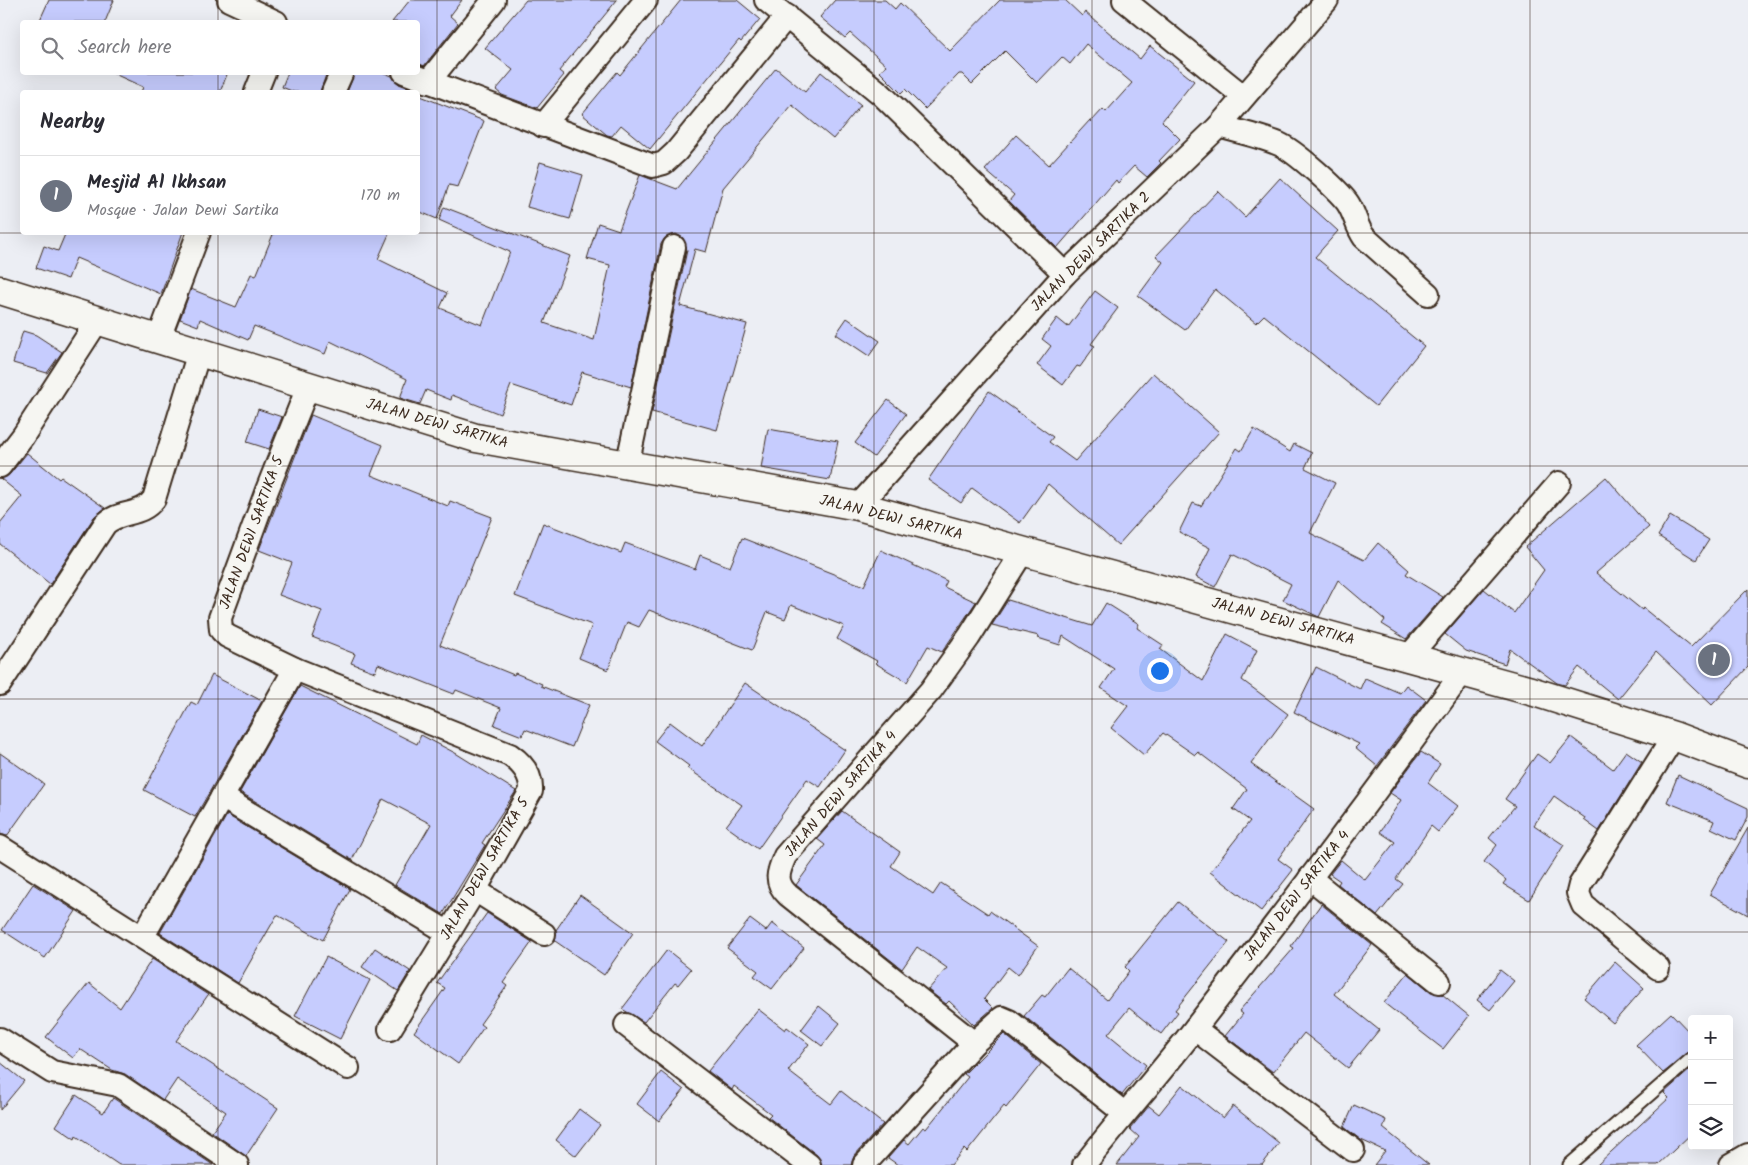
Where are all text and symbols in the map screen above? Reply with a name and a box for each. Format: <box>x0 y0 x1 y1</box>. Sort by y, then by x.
search box <box>20 20 420 75</box>
text: Search here <box>78 33 172 63</box>
icon: search <box>38 34 66 62</box>
text: Nearby <box>40 106 105 139</box>
text: Mesjid Al Ikhsan <box>87 168 226 198</box>
text: 1 <box>54 183 58 208</box>
text: 170 m <box>360 183 400 208</box>
street label: JALAN DEWI SARTIKA 2 <box>1025 186 1157 318</box>
text: Mosque · Jalan Dewi Sartika <box>87 198 279 223</box>
street label: JALAN DEWI SARTIKA <box>363 392 511 456</box>
street label: JALAN DEWI SARTIKA 5 <box>213 452 291 613</box>
street label: JALAN DEWI SARTIKA <box>817 489 965 547</box>
street label: JALAN DEWI SARTIKA <box>1209 591 1357 653</box>
pin: 1 <box>1698 641 1730 679</box>
your location <box>1147 658 1173 684</box>
street label: JALAN DEWI SARTIKA 4 <box>779 725 903 863</box>
street label: JALAN DEWI SARTIKA 5 <box>434 792 536 945</box>
street label: JALAN DEWI SARTIKA 4 <box>1238 825 1356 967</box>
map controls <box>1688 1015 1733 1150</box>
button: + <box>1688 1015 1733 1060</box>
button: − <box>1688 1060 1733 1105</box>
button: layers <box>1688 1105 1733 1150</box>

